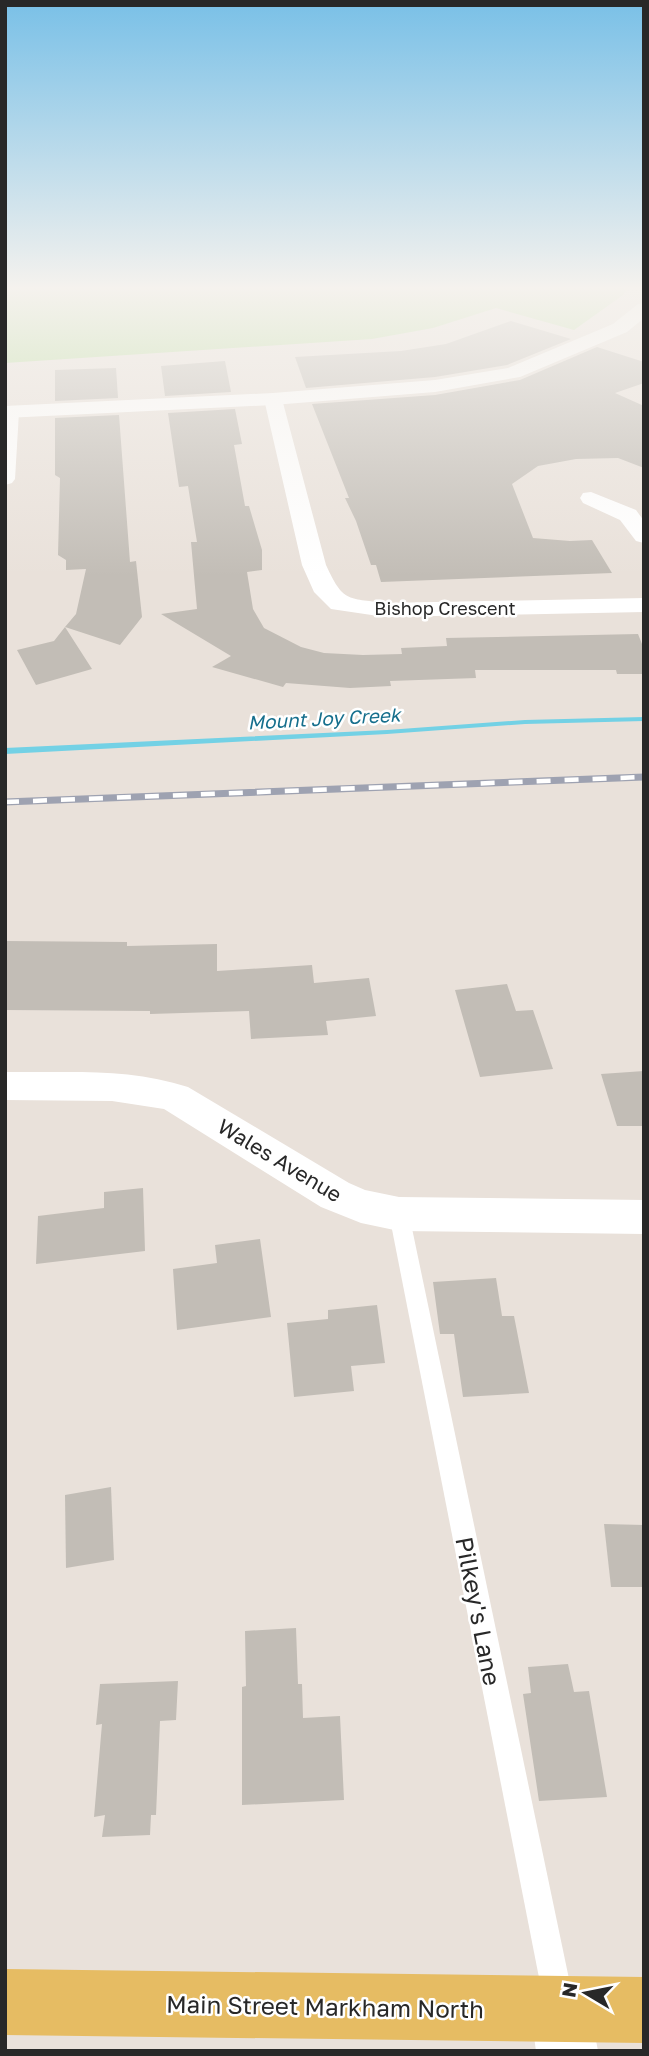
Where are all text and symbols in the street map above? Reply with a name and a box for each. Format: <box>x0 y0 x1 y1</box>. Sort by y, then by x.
street label: Bishop Crescent <box>374 597 516 619</box>
water label: Mount Joy Creek <box>247 702 403 733</box>
street label: Wales Avenue <box>213 1113 347 1207</box>
street label: Pilkey's Lane <box>450 1534 508 1688</box>
north arrow <box>551 1958 621 2028</box>
text: N <box>556 1981 581 1999</box>
street label: Main Street Markham North <box>166 1989 484 2023</box>

